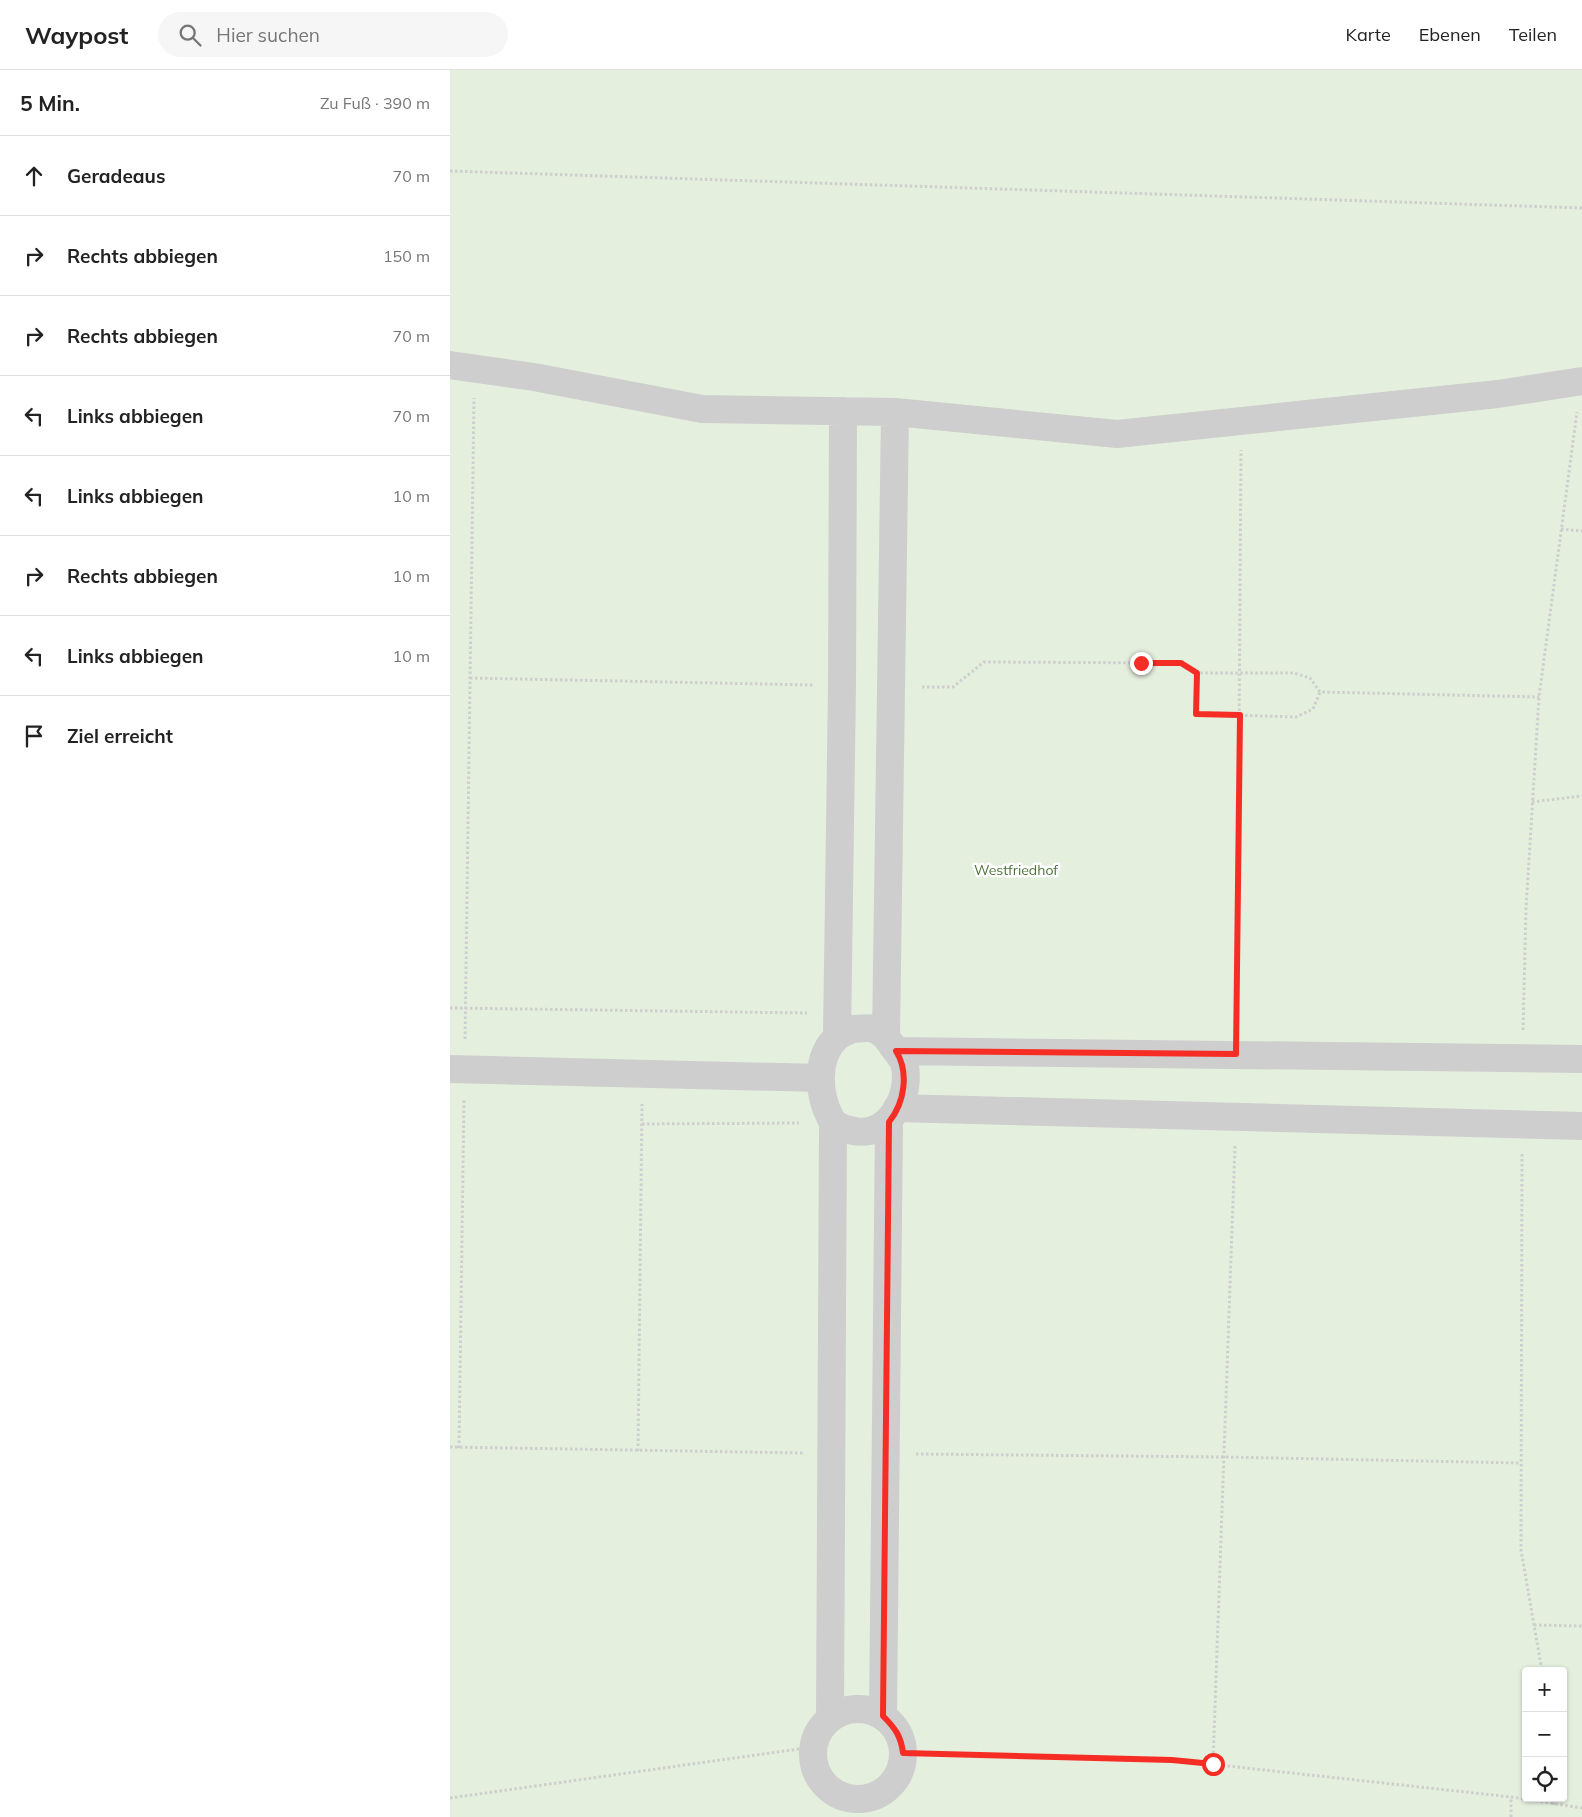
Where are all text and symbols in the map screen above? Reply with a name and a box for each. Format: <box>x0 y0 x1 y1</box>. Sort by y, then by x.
search box <box>158 12 508 57</box>
text: Waypost <box>25 20 128 50</box>
icon: search <box>176 21 204 49</box>
text: Hier suchen <box>216 23 320 47</box>
text: Karte <box>1345 23 1391 46</box>
text: Ebenen <box>1419 23 1481 46</box>
text: Teilen <box>1509 23 1557 46</box>
text: 5 Min. <box>20 90 80 116</box>
text: Zu Fuß · 390 m <box>320 93 430 113</box>
icon: ahead <box>20 162 48 190</box>
text: Geradeaus <box>67 164 165 188</box>
text: 70 m <box>393 166 430 186</box>
icon: right <box>20 242 48 270</box>
text: Rechts abbiegen <box>67 244 218 268</box>
text: 150 m <box>383 246 430 266</box>
icon: right <box>20 322 48 350</box>
text: Rechts abbiegen <box>67 324 218 348</box>
text: 70 m <box>393 326 430 346</box>
icon: left <box>20 402 48 430</box>
text: Links abbiegen <box>67 404 204 428</box>
text: 70 m <box>393 406 430 426</box>
icon: left <box>20 482 48 510</box>
text: Links abbiegen <box>67 484 204 508</box>
text: 10 m <box>393 486 430 506</box>
icon: right <box>20 562 48 590</box>
text: Rechts abbiegen <box>67 564 218 588</box>
text: 10 m <box>393 566 430 586</box>
icon: left <box>20 642 48 670</box>
text: Links abbiegen <box>67 644 204 668</box>
text: 10 m <box>393 646 430 666</box>
route end <box>1130 652 1153 675</box>
icon: arrive <box>20 722 48 750</box>
text: Ziel erreicht <box>67 724 173 748</box>
park label: Westfriedhof <box>974 861 1058 879</box>
map controls <box>1522 1667 1567 1802</box>
button: + <box>1522 1667 1567 1712</box>
button: − <box>1522 1712 1567 1757</box>
route start <box>1202 1753 1225 1776</box>
button: locate <box>1522 1757 1567 1802</box>

